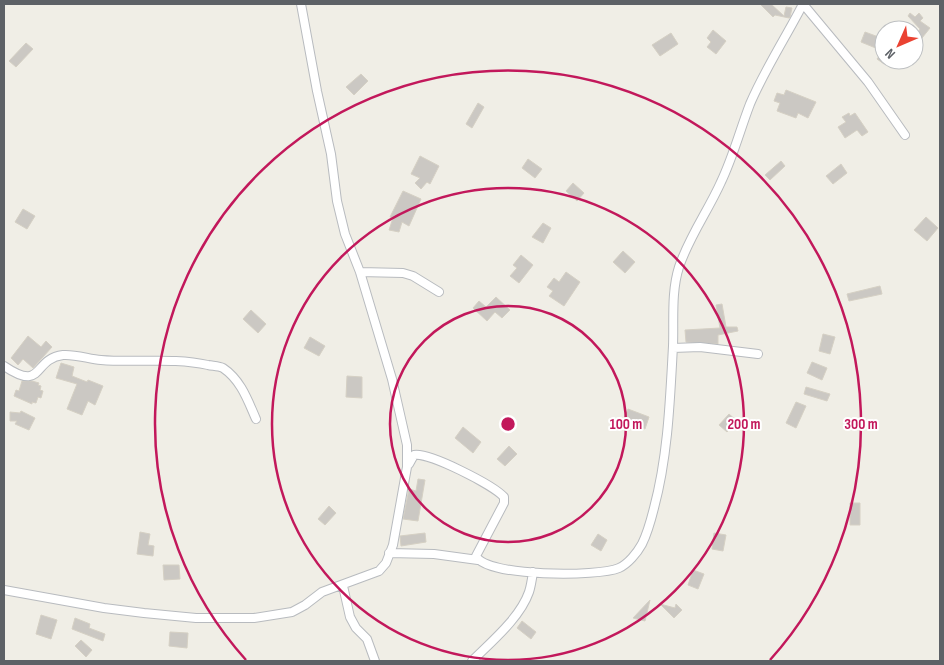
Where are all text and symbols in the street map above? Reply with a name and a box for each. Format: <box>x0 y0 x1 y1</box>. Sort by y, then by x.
north arrow <box>874 20 924 70</box>
text: N <box>882 45 899 62</box>
centre of rings <box>499 415 517 433</box>
text: 100 m <box>610 415 642 434</box>
text: 200 m <box>727 415 761 434</box>
text: 300 m <box>844 415 878 434</box>

